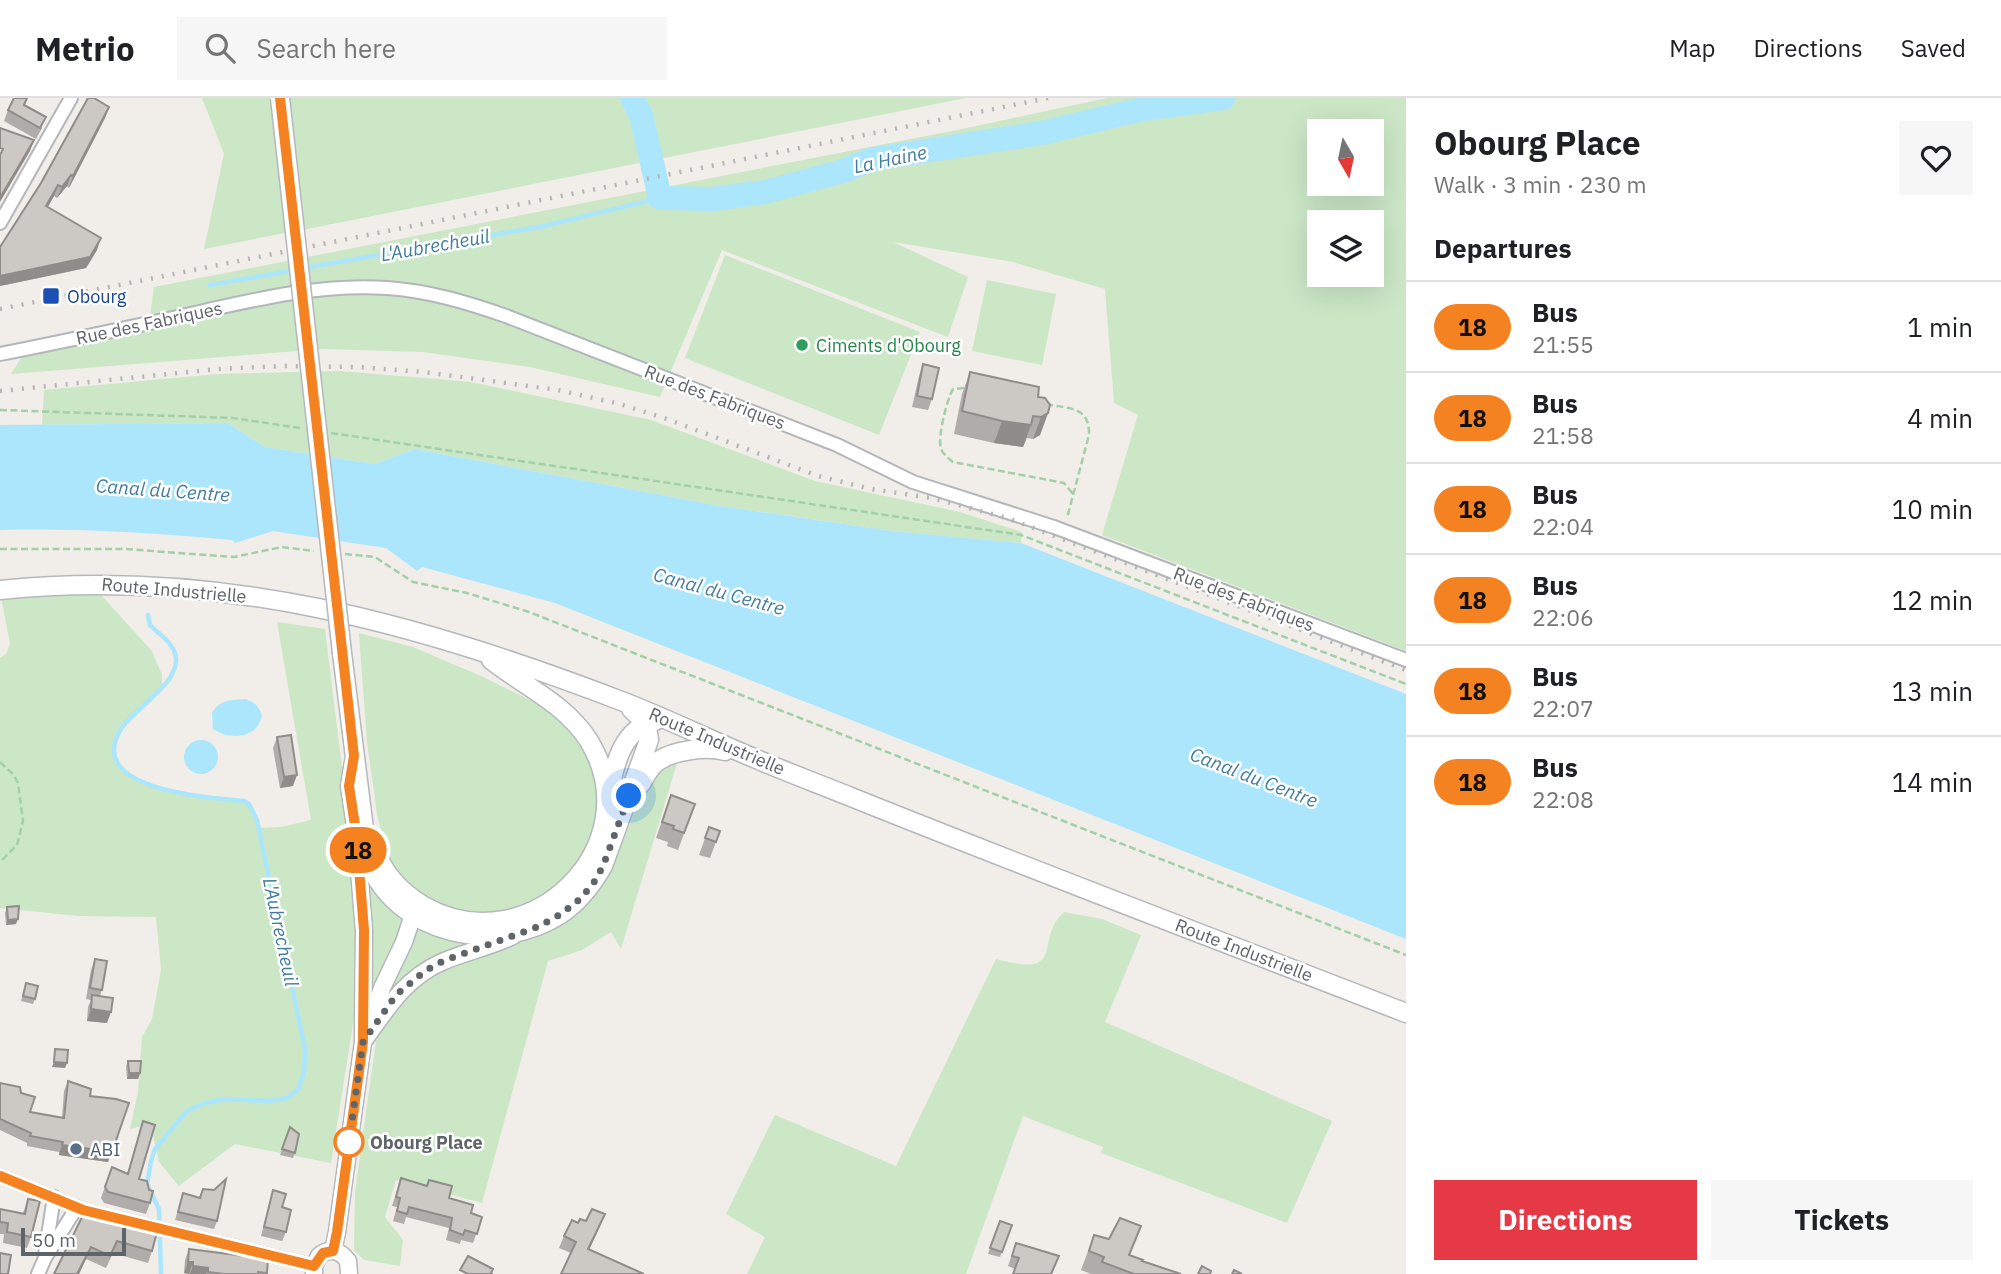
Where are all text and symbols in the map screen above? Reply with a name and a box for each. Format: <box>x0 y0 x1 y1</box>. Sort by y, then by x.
search box <box>177 17 667 80</box>
text: Metrio <box>35 27 135 70</box>
icon: search <box>201 29 239 67</box>
text: Search here <box>257 31 396 65</box>
text: Map <box>1669 32 1715 64</box>
text: Directions <box>1753 32 1863 64</box>
text: Saved <box>1901 32 1966 64</box>
north arrow <box>1307 119 1384 196</box>
map controls <box>1307 119 1384 287</box>
text: Obourg Place <box>1434 121 1641 164</box>
button: heart <box>1899 121 1973 195</box>
water label: La Haine <box>851 140 929 178</box>
text: Walk · 3 min · 230 m <box>1434 169 1647 199</box>
button: layers <box>1307 210 1384 287</box>
water label: L'Aubrecheuil <box>379 224 491 266</box>
text: Departures <box>1434 231 1572 265</box>
place label: Obourg <box>67 285 127 308</box>
marker: Obourg <box>41 286 61 306</box>
text: Bus <box>1532 295 1578 329</box>
street label: Rue des Fabriques <box>74 296 224 350</box>
text: 1 min <box>1907 310 1973 344</box>
text: 18 <box>1458 311 1487 343</box>
text: 21:55 <box>1532 329 1594 359</box>
place label: Ciments d'Obourg <box>816 334 961 357</box>
marker: Ciments d'Obourg <box>794 337 810 353</box>
street label: Rue des Fabriques <box>641 360 789 434</box>
text: Bus <box>1532 386 1578 420</box>
text: 4 min <box>1907 401 1973 435</box>
text: 18 <box>1458 402 1487 434</box>
text: 21:58 <box>1532 420 1594 450</box>
water label: Canal du Centre <box>95 473 231 507</box>
text: Bus <box>1532 477 1578 511</box>
text: 10 min <box>1892 492 1973 526</box>
text: 18 <box>1458 493 1487 525</box>
text: 22:04 <box>1532 511 1594 541</box>
water label: Canal du Centre <box>651 562 787 620</box>
street label: Rue des Fabriques <box>1170 562 1318 636</box>
text: Bus <box>1532 568 1578 602</box>
street label: Route Industrielle <box>100 572 248 608</box>
text: 12 min <box>1892 583 1973 617</box>
text: 18 <box>1458 584 1487 616</box>
text: 22:06 <box>1532 602 1594 632</box>
text: Bus <box>1532 659 1578 693</box>
text: 13 min <box>1892 674 1973 708</box>
text: 18 <box>1458 675 1487 707</box>
text: 22:07 <box>1532 693 1594 723</box>
street label: Route Industrielle <box>646 702 789 780</box>
water label: Canal du Centre <box>1187 742 1321 812</box>
text: Bus <box>1532 750 1578 784</box>
text: 14 min <box>1892 765 1973 799</box>
text: 18 <box>1458 766 1487 798</box>
your location <box>611 778 646 813</box>
text: 22:08 <box>1532 784 1594 814</box>
line badge: 18 <box>326 827 390 873</box>
text: 18 <box>344 834 372 866</box>
water label: L'Aubrecheuil <box>258 876 304 988</box>
street label: Route Industrielle <box>1172 913 1316 987</box>
marker: Obourg Place <box>334 1127 364 1157</box>
place label: Obourg Place <box>370 1131 483 1154</box>
place label: ABI <box>90 1138 121 1161</box>
marker: ABI <box>68 1141 84 1157</box>
button: Directions <box>1434 1180 1697 1260</box>
button: Tickets <box>1711 1180 1973 1260</box>
scale bar <box>21 1225 126 1257</box>
text: 50 m <box>32 1228 76 1252</box>

